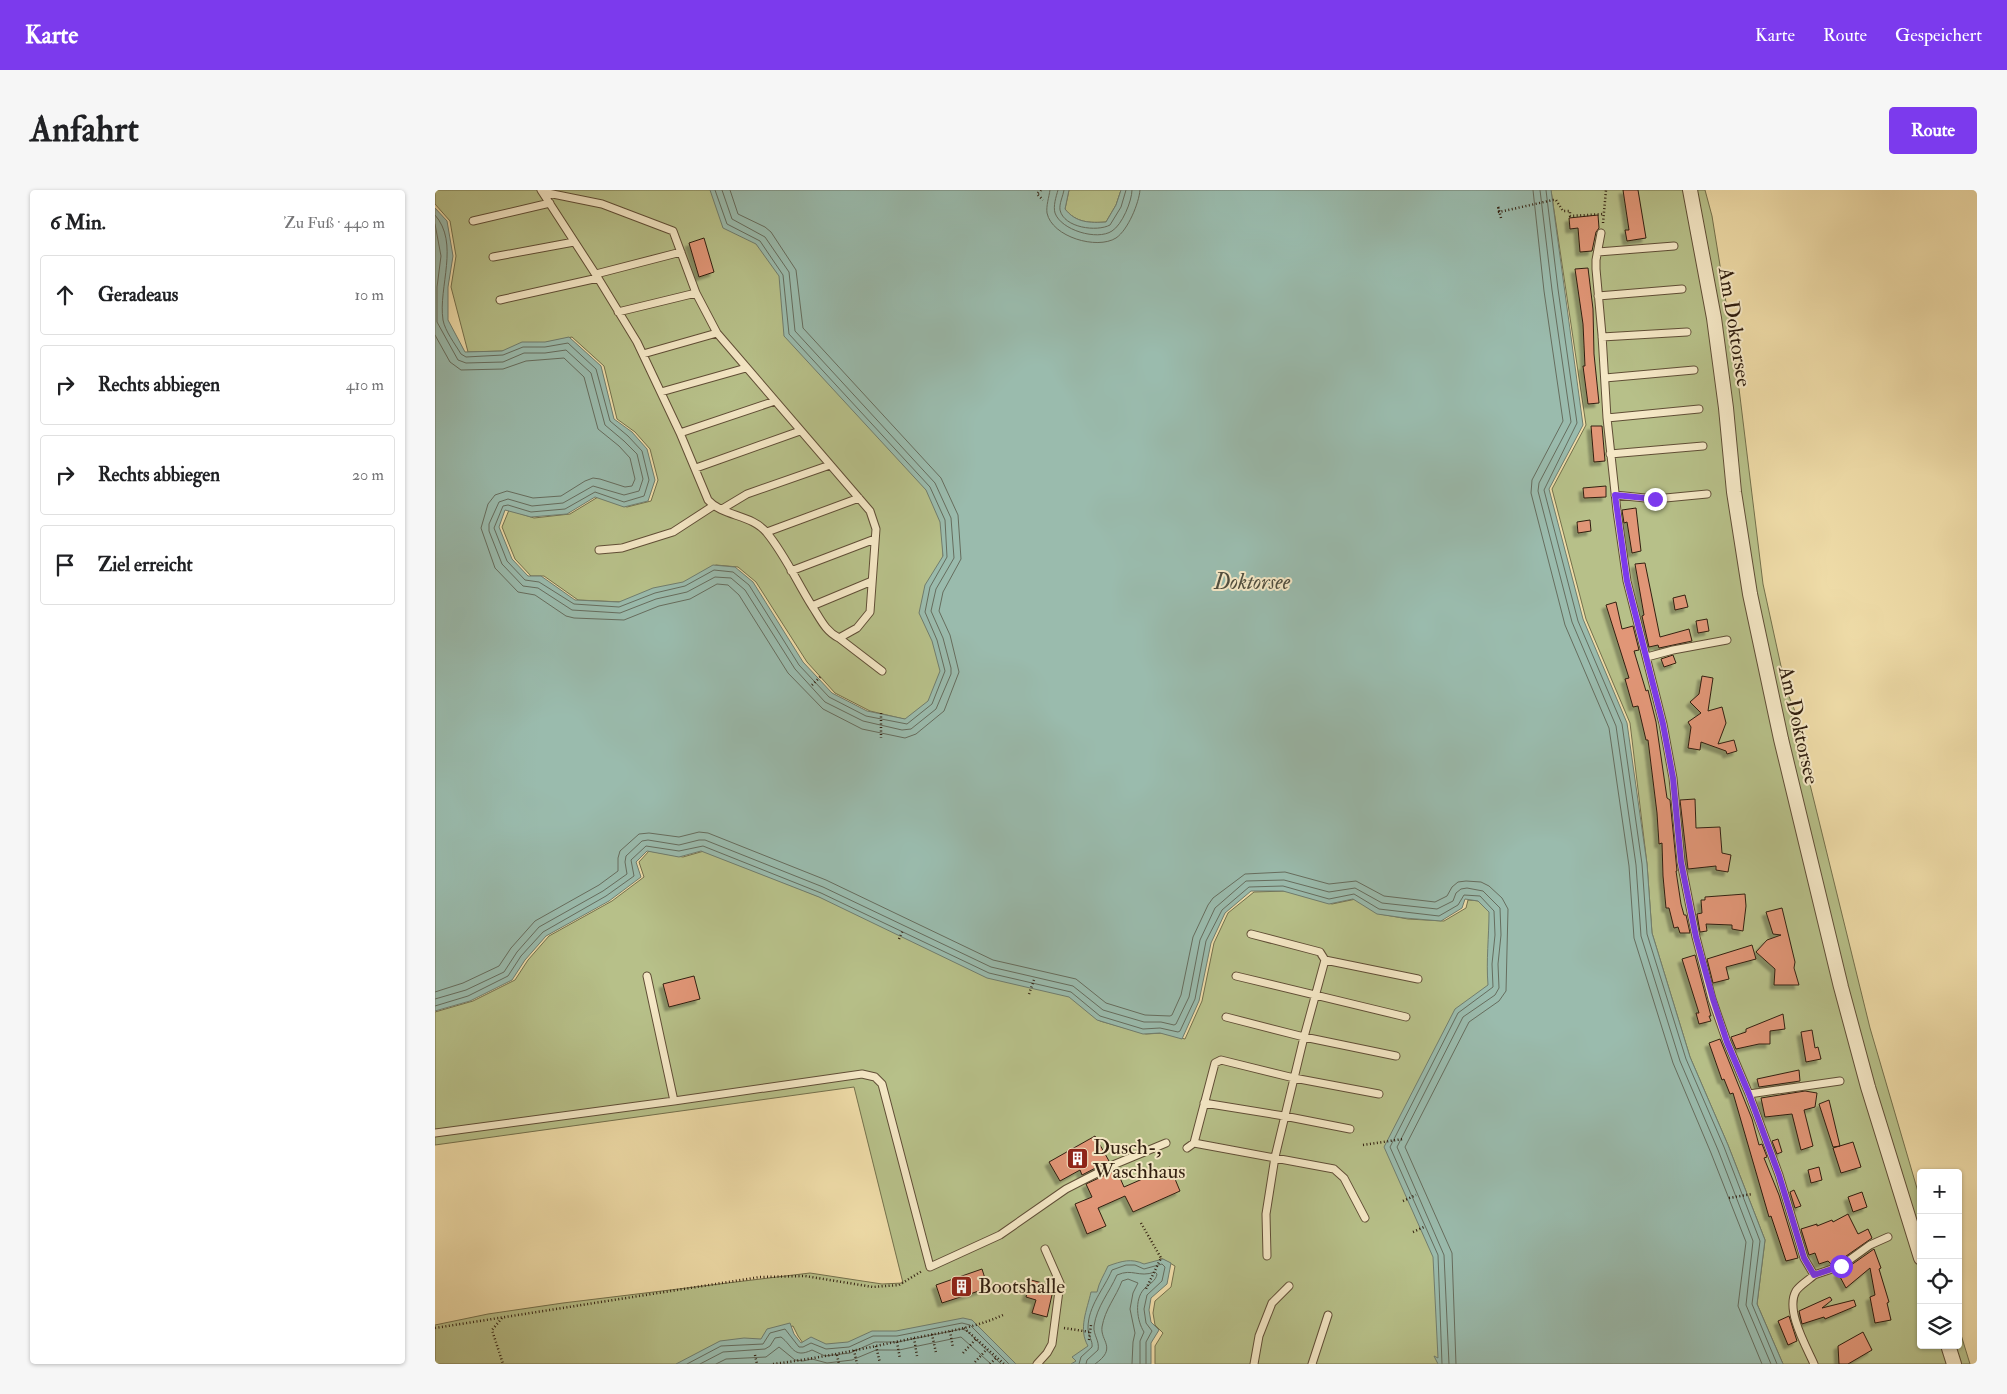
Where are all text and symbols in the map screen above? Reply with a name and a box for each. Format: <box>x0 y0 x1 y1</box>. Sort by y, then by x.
text: Karte <box>25 20 78 51</box>
text: Karte <box>1755 24 1795 47</box>
text: Route <box>1823 24 1867 47</box>
text: Gespeichert <box>1895 24 1982 47</box>
button: Route <box>1889 107 1977 154</box>
text: Anfahrt <box>30 108 139 152</box>
text: 6 Min. <box>50 209 106 236</box>
text: Zu Fuß · 440 m <box>284 213 385 233</box>
street label: Am Doktorsee <box>1712 264 1757 389</box>
icon: ahead <box>51 281 79 309</box>
text: Geradeaus <box>98 283 178 307</box>
text: 10 m <box>354 285 384 305</box>
icon: right <box>51 371 79 399</box>
text: Rechts abbiegen <box>98 373 220 397</box>
text: 410 m <box>346 375 384 395</box>
icon: right <box>51 461 79 489</box>
text: Rechts abbiegen <box>98 463 220 487</box>
text: 20 m <box>352 465 384 485</box>
route end <box>1644 488 1667 511</box>
icon: arrive <box>51 551 79 579</box>
text: Ziel erreicht <box>98 553 193 577</box>
water label: Doktorsee <box>1213 568 1291 596</box>
street label: Am Doktorsee <box>1772 662 1825 787</box>
place label: Dusch-, Waschhaus <box>1092 1134 1186 1185</box>
building icon: Dusch-, Waschhaus <box>1065 1147 1089 1171</box>
map controls <box>1917 1169 1962 1349</box>
button: + <box>1917 1169 1962 1214</box>
button: − <box>1917 1214 1962 1259</box>
route start <box>1830 1255 1853 1278</box>
button: locate <box>1917 1259 1962 1304</box>
place label: Bootshalle <box>978 1273 1065 1300</box>
building icon: Bootshalle <box>950 1274 974 1298</box>
button: layers <box>1917 1304 1962 1349</box>

